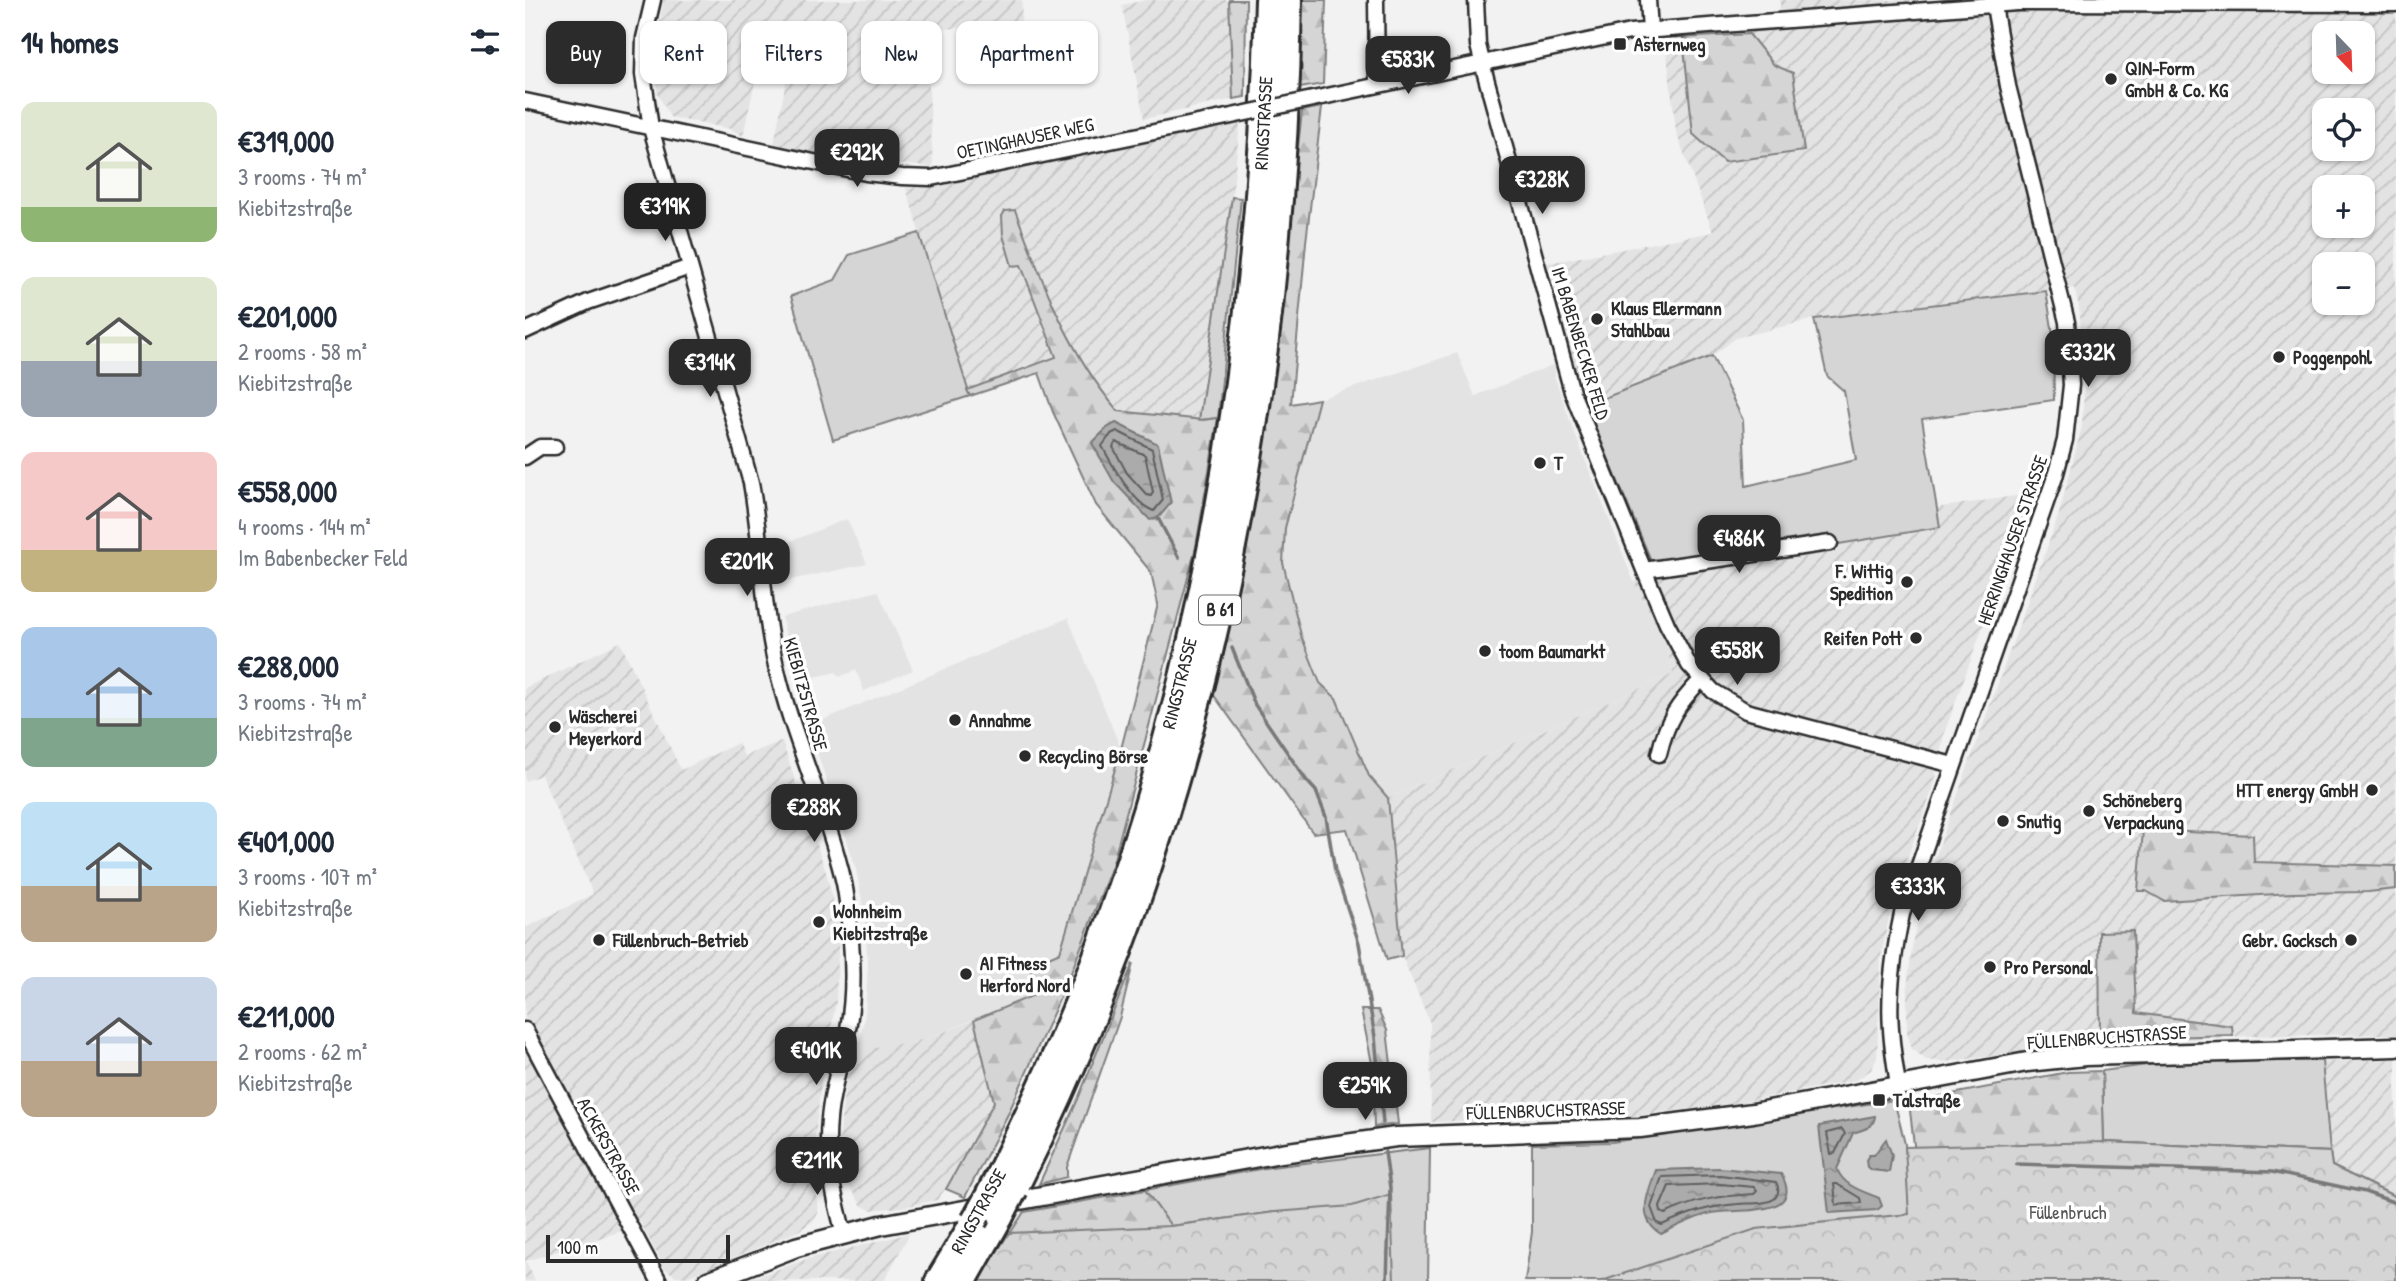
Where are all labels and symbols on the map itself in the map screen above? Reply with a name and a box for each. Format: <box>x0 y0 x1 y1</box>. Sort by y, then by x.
north arrow <box>2312 21 2375 84</box>
place label: Asternweg <box>1634 31 1706 58</box>
pin: €583K <box>1359 36 1457 96</box>
marker: Asternweg <box>1612 36 1628 52</box>
place label: QIN-Form GmbH & Co. KG <box>2125 55 2229 103</box>
marker: QIN-Form GmbH & Co. KG <box>2103 71 2119 87</box>
street label: RINGSTRASSE <box>1248 75 1278 170</box>
street label: OETINGHAUSER WEG <box>954 111 1096 165</box>
pin: €292K <box>808 130 906 189</box>
pin: €328K <box>1493 156 1591 216</box>
pin: €319K <box>616 184 714 243</box>
street label: IM BABENBECKER FELD <box>1545 263 1617 423</box>
place label: Klaus Ellermann Stahlbau <box>1611 295 1722 343</box>
marker: Klaus Ellermann Stahlbau <box>1589 311 1605 327</box>
pin: €332K <box>2039 330 2137 389</box>
pin: €314K <box>661 340 759 399</box>
place label: Poggenpohl <box>2293 344 2373 371</box>
marker: Poggenpohl <box>2271 349 2287 365</box>
place label: T <box>1553 450 1564 476</box>
street label: HERRINGHAUSER STRASSE <box>1971 451 2054 629</box>
marker: T <box>1532 455 1548 471</box>
pin: €486K <box>1690 516 1788 575</box>
pin: €201K <box>698 538 796 598</box>
place label: F. Wittig Spedition <box>1830 558 1894 607</box>
marker: F. Wittig Spedition <box>1899 574 1915 590</box>
road number: B 61 <box>1199 596 1241 624</box>
place label: Reifen Pott <box>1824 625 1903 651</box>
pin: €558K <box>1688 628 1786 687</box>
marker: Reifen Pott <box>1908 630 1924 646</box>
street label: KIEBITZSTRASSE <box>777 634 835 754</box>
street label: RINGSTRASSE <box>1155 634 1203 732</box>
place label: toom Baumarkt <box>1498 638 1606 664</box>
marker: toom Baumarkt <box>1477 643 1493 659</box>
place label: Wäscherei Meyerkord <box>569 703 642 752</box>
place label: Annahme <box>969 707 1032 733</box>
marker: Annahme <box>947 712 963 728</box>
marker: Wäscherei Meyerkord <box>547 719 563 735</box>
place label: Recycling Börse <box>1039 743 1149 770</box>
marker: Recycling Börse <box>1017 748 1033 764</box>
place label: HTT energy GmbH <box>2236 777 2358 804</box>
marker: HTT energy GmbH <box>2364 782 2380 798</box>
pin: €288K <box>765 784 863 844</box>
place label: Schöneberg Verpackung <box>2103 787 2185 836</box>
marker: Schöneberg Verpackung <box>2081 803 2097 819</box>
place label: Snutig <box>2017 808 2062 835</box>
marker: Snutig <box>1995 813 2011 829</box>
pin: €333K <box>1869 864 1967 923</box>
place label: Wohnheim Kiebitzstraße <box>833 898 928 947</box>
marker: Wohnheim Kiebitzstraße <box>811 914 827 930</box>
place label: Füllenbruch-Betrieb <box>612 927 749 953</box>
place label: Gebr. Gocksch <box>2242 927 2337 953</box>
marker: Füllenbruch-Betrieb <box>591 932 607 948</box>
marker: Gebr. Gocksch <box>2343 932 2359 948</box>
place label: AI Fitness Herford Nord <box>980 950 1070 998</box>
place label: Pro Personal <box>2004 954 2094 980</box>
marker: Pro Personal <box>1982 959 1998 975</box>
marker: AI Fitness Herford Nord <box>958 966 974 982</box>
street label: FÜLLENBRUCHSTRASSE <box>2025 1018 2188 1056</box>
pin: €401K <box>767 1028 865 1087</box>
pin: €259K <box>1316 1062 1414 1122</box>
place label: Talstraße <box>1892 1087 1961 1114</box>
street label: ACKERSTRASSE <box>571 1092 647 1200</box>
marker: Talstraße <box>1871 1092 1887 1108</box>
street label: FÜLLENBRUCHSTRASSE <box>1465 1094 1627 1126</box>
pin: €211K <box>768 1138 866 1197</box>
street label: RINGSTRASSE <box>944 1163 1012 1258</box>
park label: Füllenbruch <box>2028 1199 2107 1225</box>
scale bar <box>546 1232 730 1264</box>

